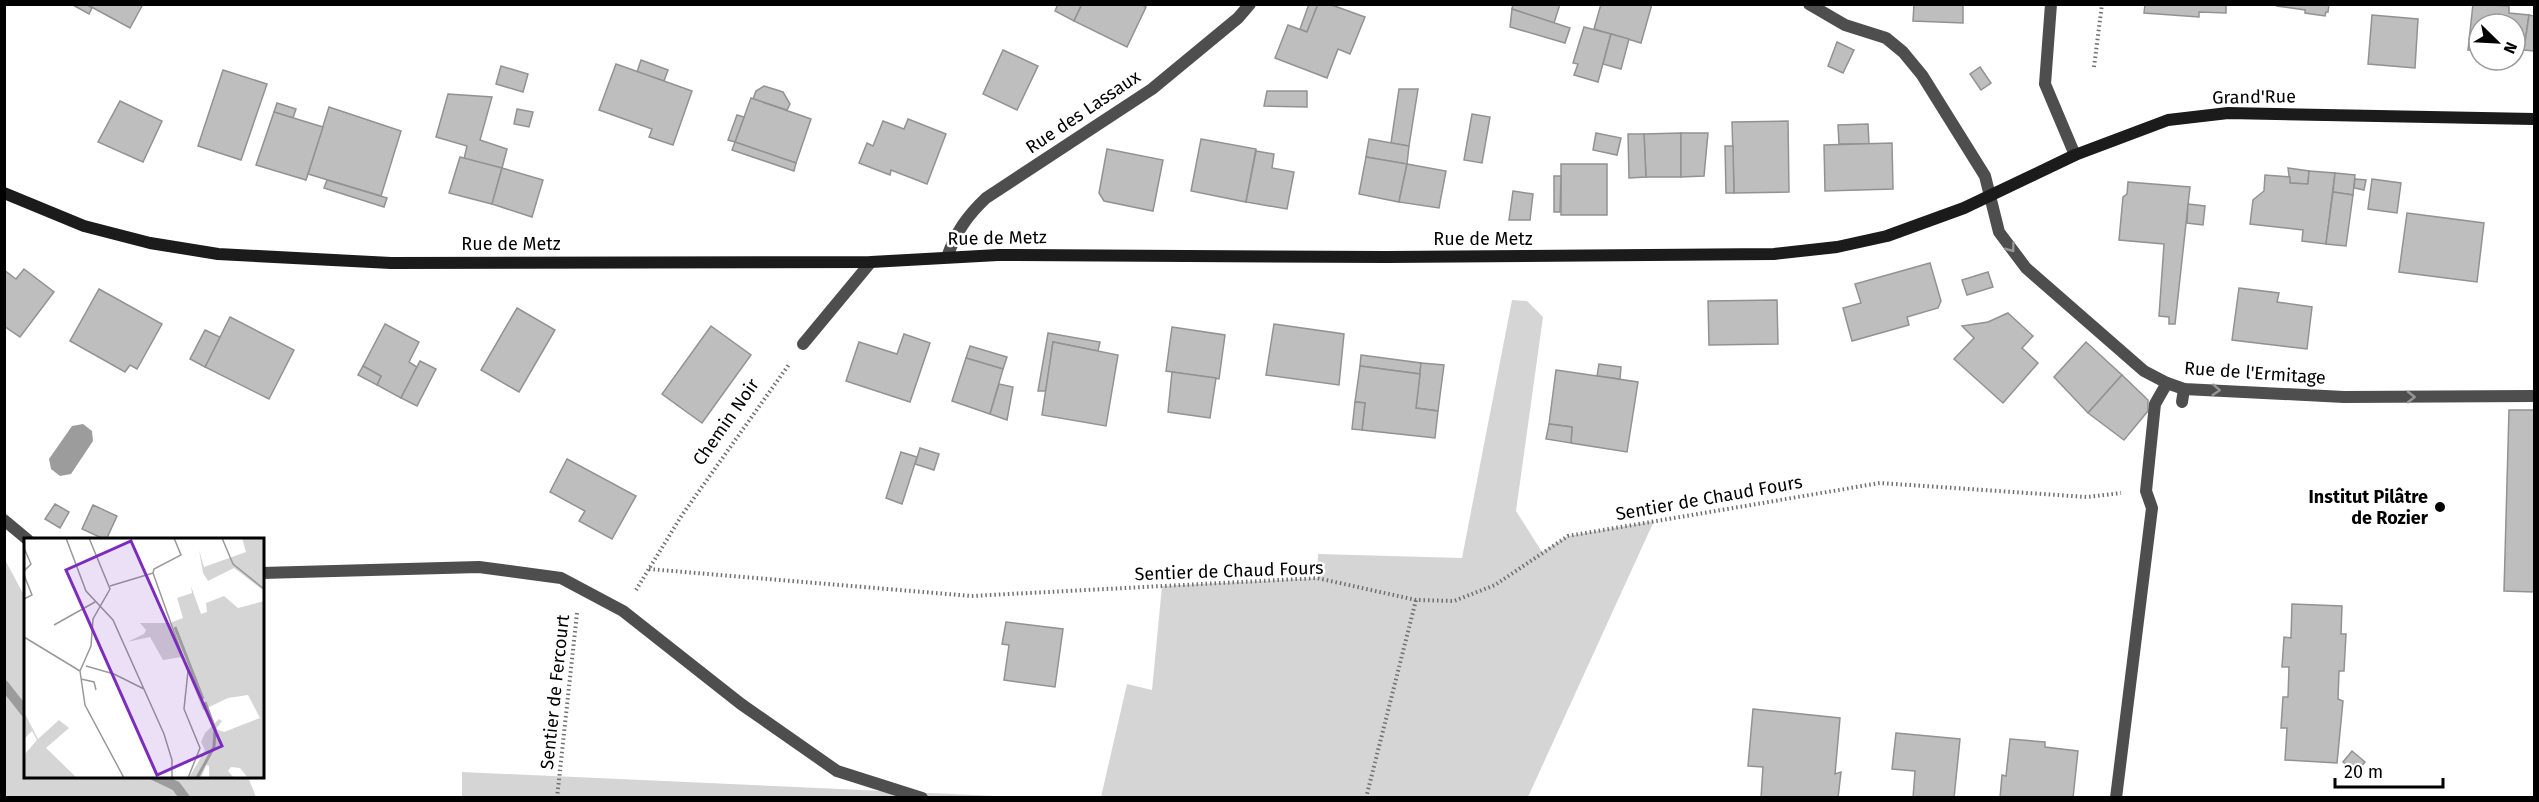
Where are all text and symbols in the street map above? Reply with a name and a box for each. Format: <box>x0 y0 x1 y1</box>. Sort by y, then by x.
north arrow <box>2467 12 2527 72</box>
text: N <box>2499 39 2521 57</box>
street label: Rue des Lassaux <box>1021 65 1145 158</box>
street label: Grand'Rue <box>2212 85 2296 109</box>
street label: Rue de Metz <box>947 226 1047 250</box>
street label: Rue de Metz <box>1433 228 1533 250</box>
street label: Rue de Metz <box>461 233 561 255</box>
one-way arrow <box>2004 241 2015 252</box>
street label: Rue de l'Ermitage <box>2183 357 2327 389</box>
street label: Chemin Noir <box>688 374 764 470</box>
one-way arrow <box>2212 384 2221 397</box>
one-way arrow <box>2407 391 2416 403</box>
street label: Sentier de Chaud Fours <box>1614 471 1804 525</box>
place label: Institut Pilâtre de Rozier <box>2309 486 2429 529</box>
marker: Institut Pilâtre de Rozier <box>2433 500 2447 514</box>
inset map <box>24 538 264 778</box>
street label: Sentier de Chaud Fours <box>1134 557 1324 585</box>
street label: Sentier de Fercourt <box>536 613 574 771</box>
scale bar <box>2335 751 2443 789</box>
text: 20 m <box>2344 761 2383 783</box>

